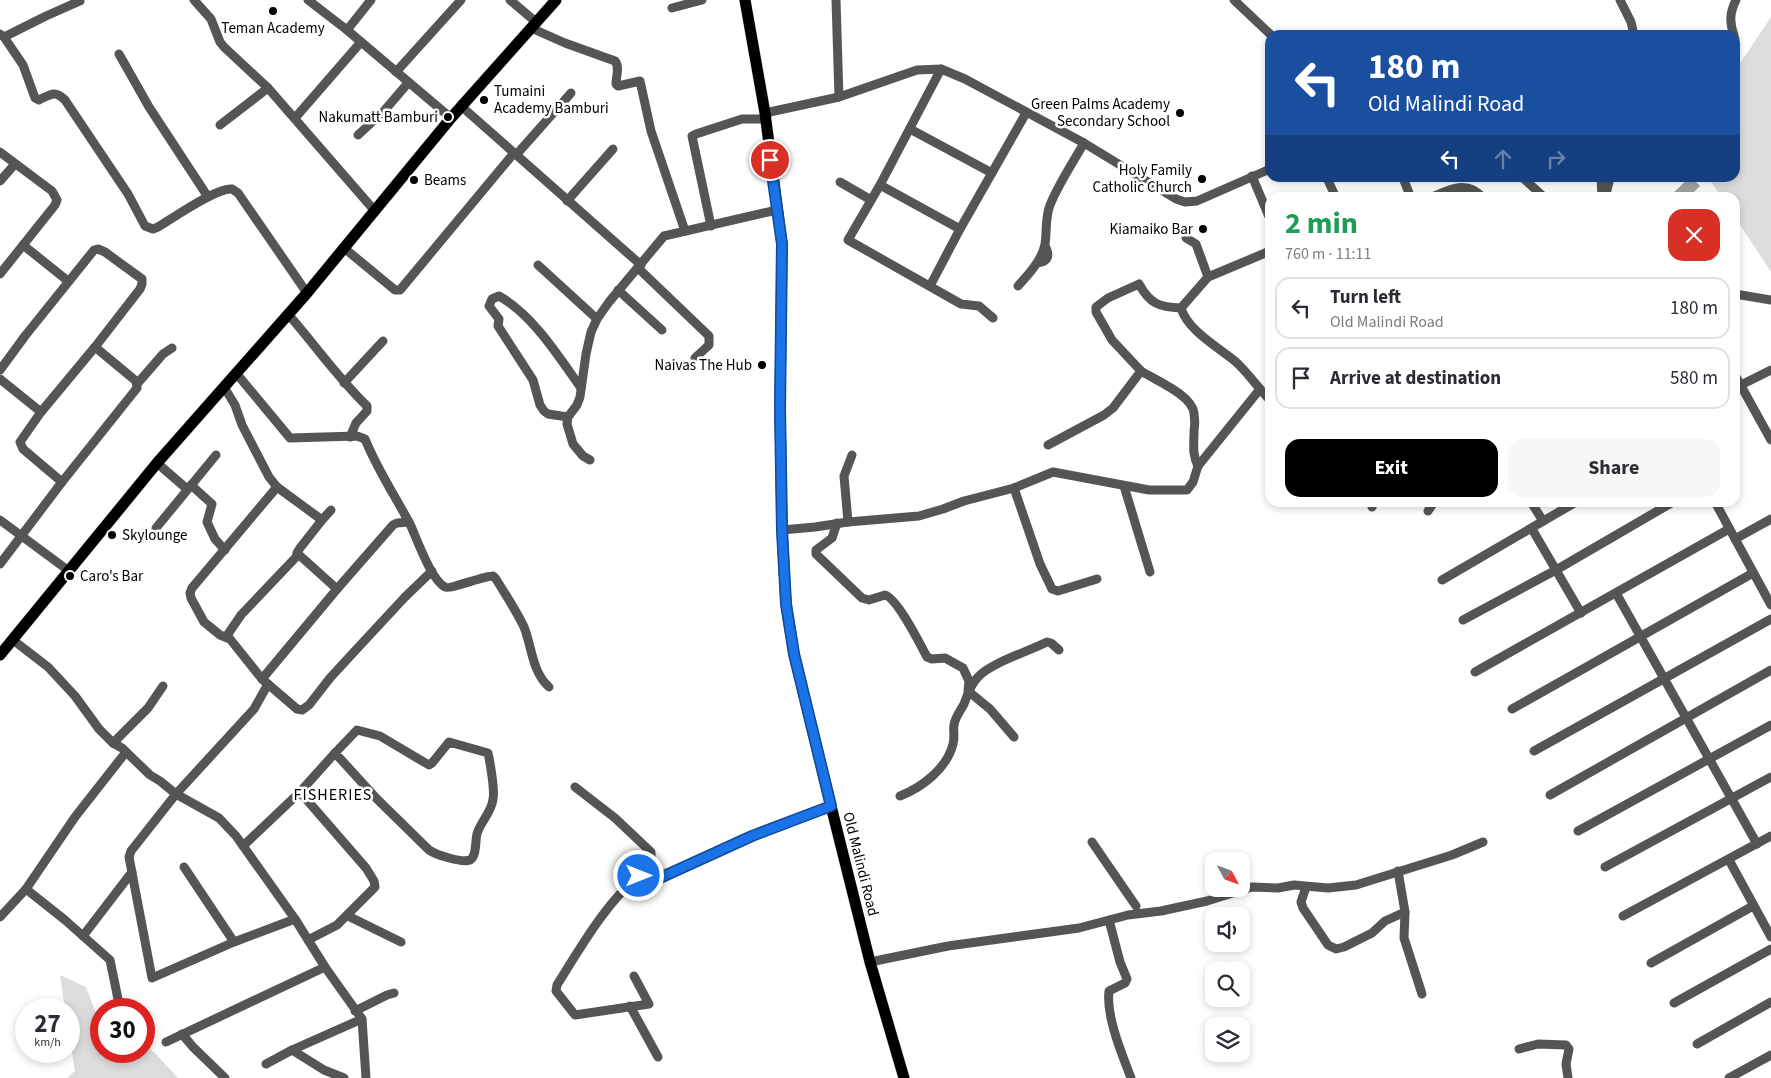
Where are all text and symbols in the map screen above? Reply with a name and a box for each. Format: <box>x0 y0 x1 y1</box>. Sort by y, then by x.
marker: Teman Academy <box>267 5 279 17</box>
place label: Teman Academy <box>221 18 325 39</box>
text: 180 m <box>1368 42 1460 92</box>
icon: left <box>1285 50 1350 115</box>
place label: Tumaini Academy Bamburi <box>494 81 609 119</box>
text: Old Malindi Road <box>1368 88 1524 120</box>
marker: Tumaini Academy Bamburi <box>478 94 490 106</box>
place label: Green Palms Academy Secondary School <box>1031 94 1170 132</box>
place label: Nakumatt Bamburi <box>319 107 438 128</box>
marker: Green Palms Academy Secondary School <box>1174 107 1186 119</box>
marker: Nakumatt Bamburi <box>442 111 454 123</box>
pin <box>749 139 791 181</box>
icon: left <box>1436 145 1464 173</box>
icon: ahead <box>1489 145 1517 173</box>
icon: right <box>1542 145 1570 173</box>
icon: arrive <box>756 146 784 174</box>
place label: Holy Family Catholic Church <box>1092 160 1192 198</box>
place label: Beams <box>424 170 466 191</box>
marker: Holy Family Catholic Church <box>1196 173 1208 185</box>
marker: Beams <box>408 174 420 186</box>
text: 2 min <box>1285 202 1358 245</box>
button: close <box>1668 209 1720 261</box>
place label: Kiamaiko Bar <box>1110 219 1194 240</box>
marker: Kiamaiko Bar <box>1197 223 1209 235</box>
text: 760 m · 11:11 <box>1285 243 1372 265</box>
text: Turn left <box>1330 284 1401 311</box>
icon: left <box>1287 294 1315 322</box>
text: 180 m <box>1670 295 1718 322</box>
text: Old Malindi Road <box>1330 311 1444 333</box>
place label: Naivas The Hub <box>655 355 752 376</box>
marker: Naivas The Hub <box>756 359 768 371</box>
icon: arrive <box>1287 364 1315 392</box>
text: Arrive at destination <box>1330 365 1501 392</box>
text: 580 m <box>1670 365 1718 392</box>
button: Exit <box>1285 439 1498 497</box>
button: Share <box>1508 439 1720 497</box>
place label: Skylounge <box>122 525 188 546</box>
marker: Skylounge <box>106 529 118 541</box>
place label: Caro's Bar <box>80 566 144 587</box>
marker: Caro's Bar <box>64 570 76 582</box>
district label: FISHERIES <box>294 784 372 806</box>
street label: Old Malindi Road <box>837 810 884 918</box>
position arrow <box>612 849 664 901</box>
north arrow <box>1205 852 1250 898</box>
map controls <box>1205 852 1250 1062</box>
button: sound <box>1205 907 1250 952</box>
button: search <box>1205 962 1250 1007</box>
speed limit sign: 30 <box>90 998 155 1063</box>
text: 27 <box>34 1006 61 1042</box>
button: layers <box>1205 1017 1250 1062</box>
text: km/h <box>34 1034 61 1051</box>

